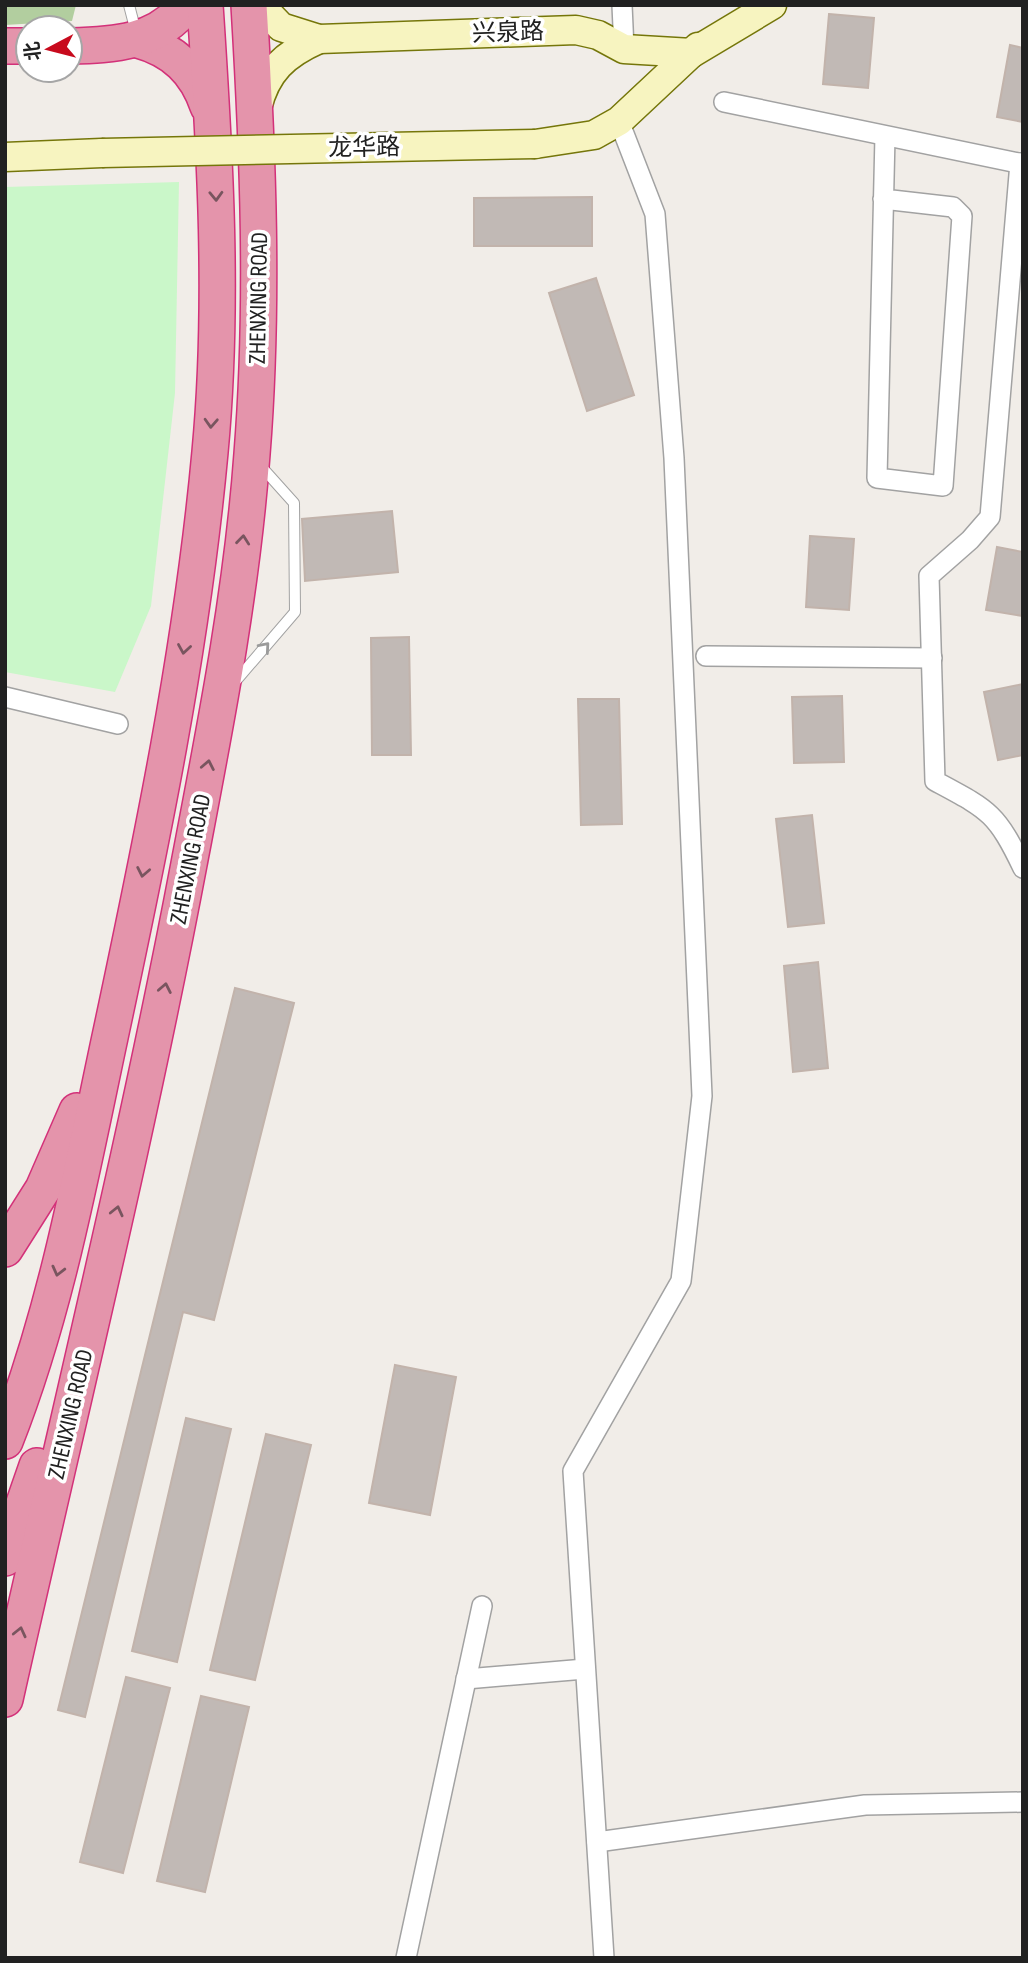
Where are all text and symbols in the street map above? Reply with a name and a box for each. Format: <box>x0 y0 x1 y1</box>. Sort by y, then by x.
north arrow <box>14 14 84 84</box>
street label: 兴泉路 <box>472 17 545 48</box>
text: 北 <box>21 40 46 62</box>
street label: 龙华路 <box>328 132 400 163</box>
one-way arrow <box>208 191 224 201</box>
street label: ZHENXING ROAD <box>243 232 274 364</box>
one-way arrow <box>204 418 219 429</box>
one-way arrow <box>236 534 251 546</box>
one-way arrow <box>257 642 269 655</box>
one-way arrow <box>177 643 192 655</box>
one-way arrow <box>199 759 214 771</box>
street label: ZHENXING ROAD <box>164 792 217 927</box>
one-way arrow <box>136 866 151 878</box>
one-way arrow <box>157 982 172 994</box>
one-way arrow <box>108 1205 123 1217</box>
one-way arrow <box>52 1265 66 1277</box>
street label: ZHENXING ROAD <box>42 1347 99 1482</box>
one-way arrow <box>12 1626 26 1638</box>

